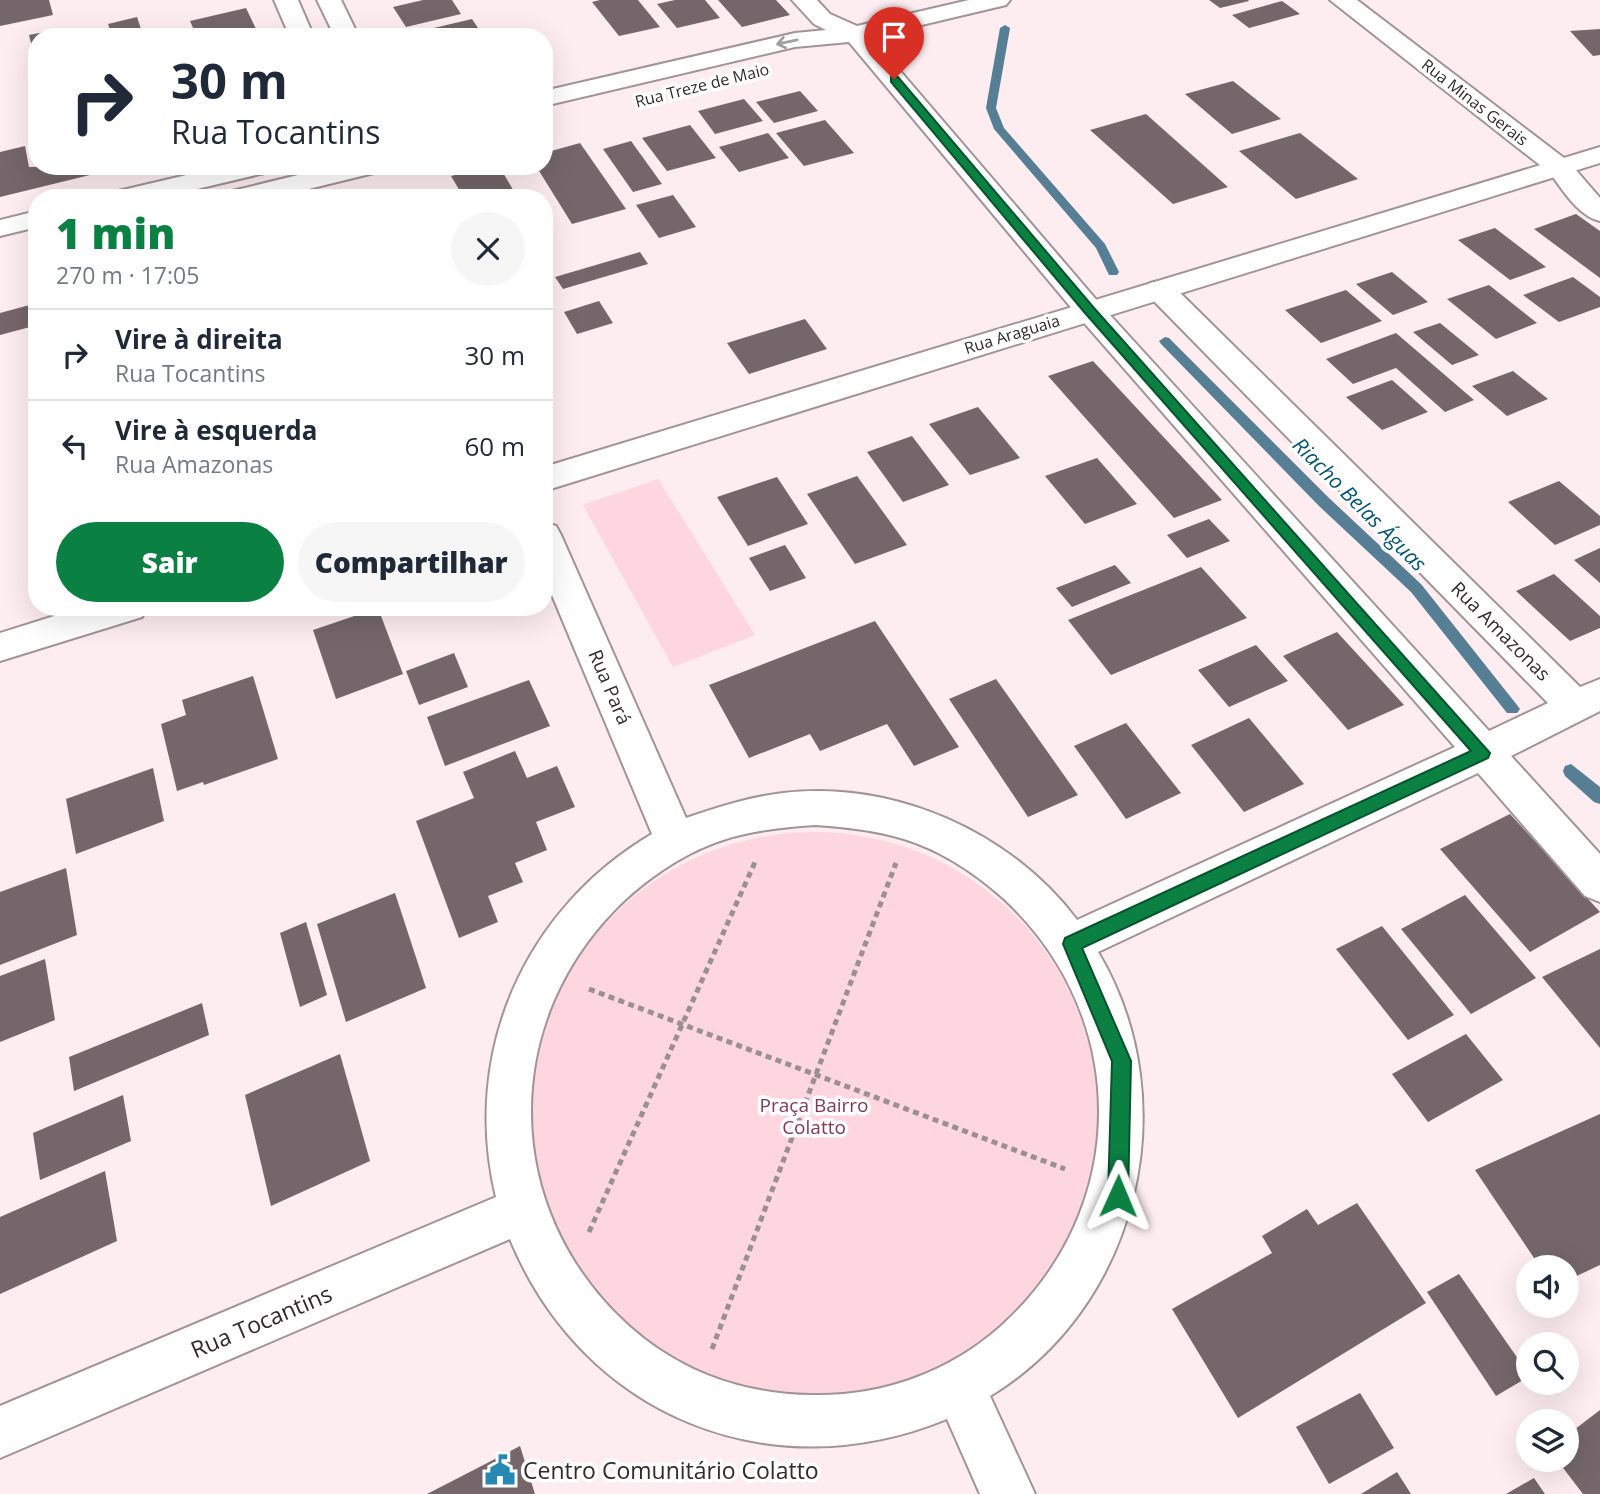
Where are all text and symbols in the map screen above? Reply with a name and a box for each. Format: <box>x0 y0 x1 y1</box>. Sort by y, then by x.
pin <box>864 7 924 79</box>
icon: arrive <box>875 18 913 56</box>
one-way arrow <box>776 36 799 50</box>
text: 30 m <box>171 47 288 113</box>
street label: Rua Minas Gerais <box>1417 54 1533 150</box>
icon: right <box>56 56 147 147</box>
street label: Rua Treze de Maio <box>633 58 771 112</box>
text: Rua Tocantins <box>171 110 380 153</box>
text: 1 min <box>56 204 175 261</box>
button: close <box>451 212 525 286</box>
text: 270 m · 17:05 <box>56 259 199 291</box>
street label: Rua Araguaia <box>962 309 1062 359</box>
text: Vire à direita <box>115 321 283 357</box>
icon: right <box>56 336 94 374</box>
text: 30 m <box>464 337 525 373</box>
text: Rua Tocantins <box>115 357 266 389</box>
text: Vire à esquerda <box>115 412 317 448</box>
icon: left <box>56 427 94 465</box>
text: 60 m <box>464 428 525 464</box>
water label: Riacho Belas Águas <box>1287 431 1433 577</box>
text: Rua Amazonas <box>115 448 273 480</box>
button: Sair <box>56 522 284 602</box>
button: Compartilhar <box>298 522 525 602</box>
street label: Rua Amazonas <box>1446 576 1556 686</box>
street label: Rua Pará <box>583 645 637 729</box>
park label: Praça Bairro Colatto <box>760 1092 868 1140</box>
position arrow <box>1081 1159 1155 1233</box>
map controls <box>1516 1255 1579 1472</box>
button: sound <box>1516 1255 1579 1318</box>
street label: Rua Tocantins <box>185 1277 337 1365</box>
button: search <box>1516 1332 1579 1395</box>
button: layers <box>1516 1409 1579 1472</box>
public building icon: Centro Comunitário Colatto <box>483 1453 517 1487</box>
place label: Centro Comunitário Colatto <box>523 1454 819 1486</box>

